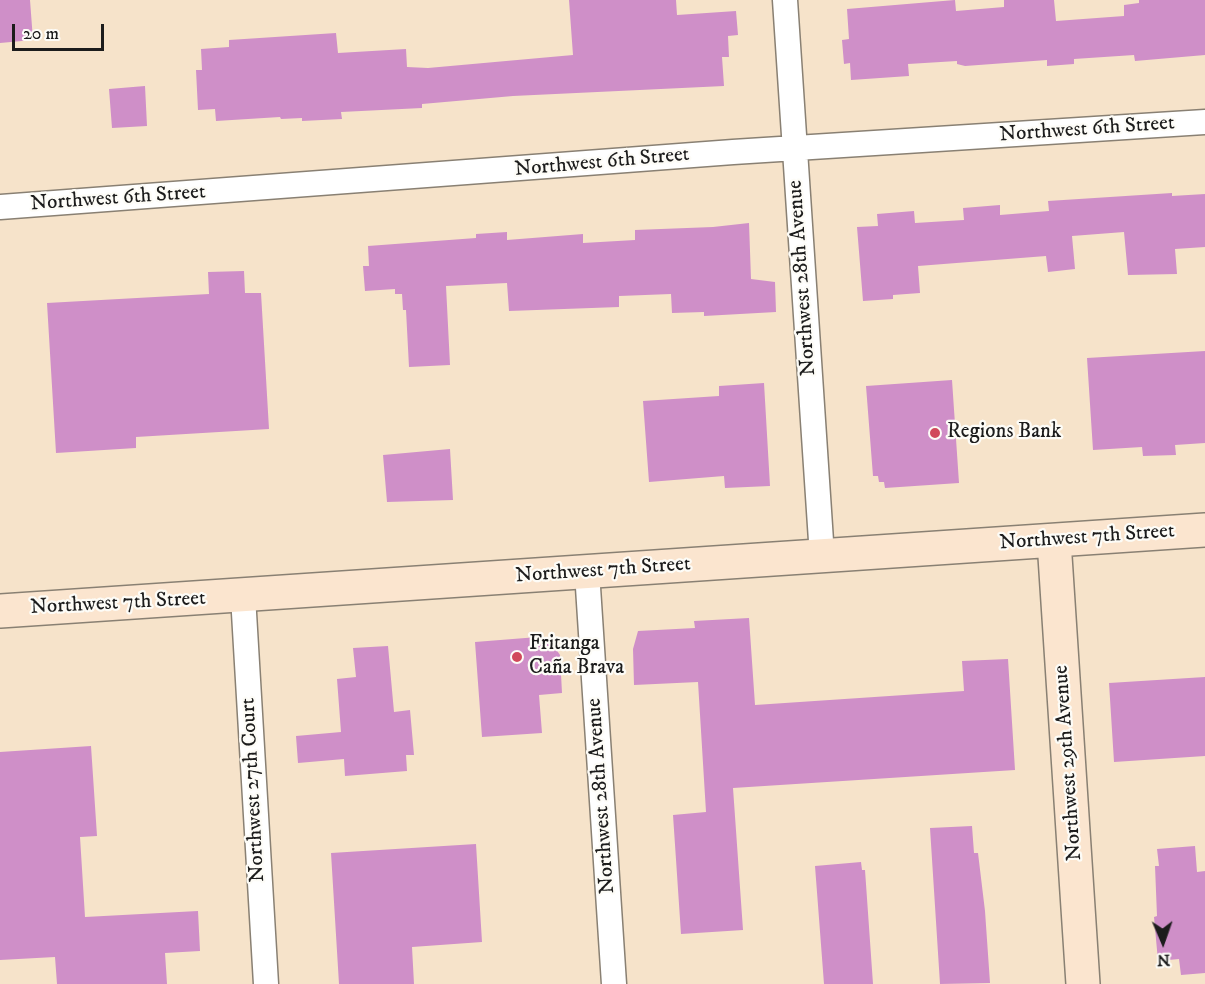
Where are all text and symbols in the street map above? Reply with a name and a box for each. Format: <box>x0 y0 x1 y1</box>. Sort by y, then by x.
scale bar <box>15 12 106 50</box>
text: 20 m <box>23 23 59 45</box>
street label: Northwest 6th Street <box>999 111 1175 149</box>
street label: Northwest 6th Street <box>513 143 691 183</box>
street label: Northwest 28th Avenue <box>784 179 822 377</box>
street label: Northwest 6th Street <box>30 180 206 218</box>
place label: Regions Bank <box>947 420 1061 446</box>
marker: Regions Bank <box>928 426 942 440</box>
street label: Northwest 7th Street <box>998 519 1176 557</box>
street label: Northwest 7th Street <box>514 552 692 590</box>
street label: Northwest 7th Street <box>30 587 206 621</box>
place label: Fritanga Caña Brava <box>529 632 624 682</box>
marker: Fritanga Caña Brava <box>510 650 524 664</box>
street label: Northwest 29th Avenue <box>1050 664 1088 862</box>
street label: Northwest 27th Court <box>237 697 271 883</box>
street label: Northwest 28th Avenue <box>583 697 621 895</box>
north arrow <box>1133 912 1193 972</box>
text: N <box>1157 950 1171 970</box>

